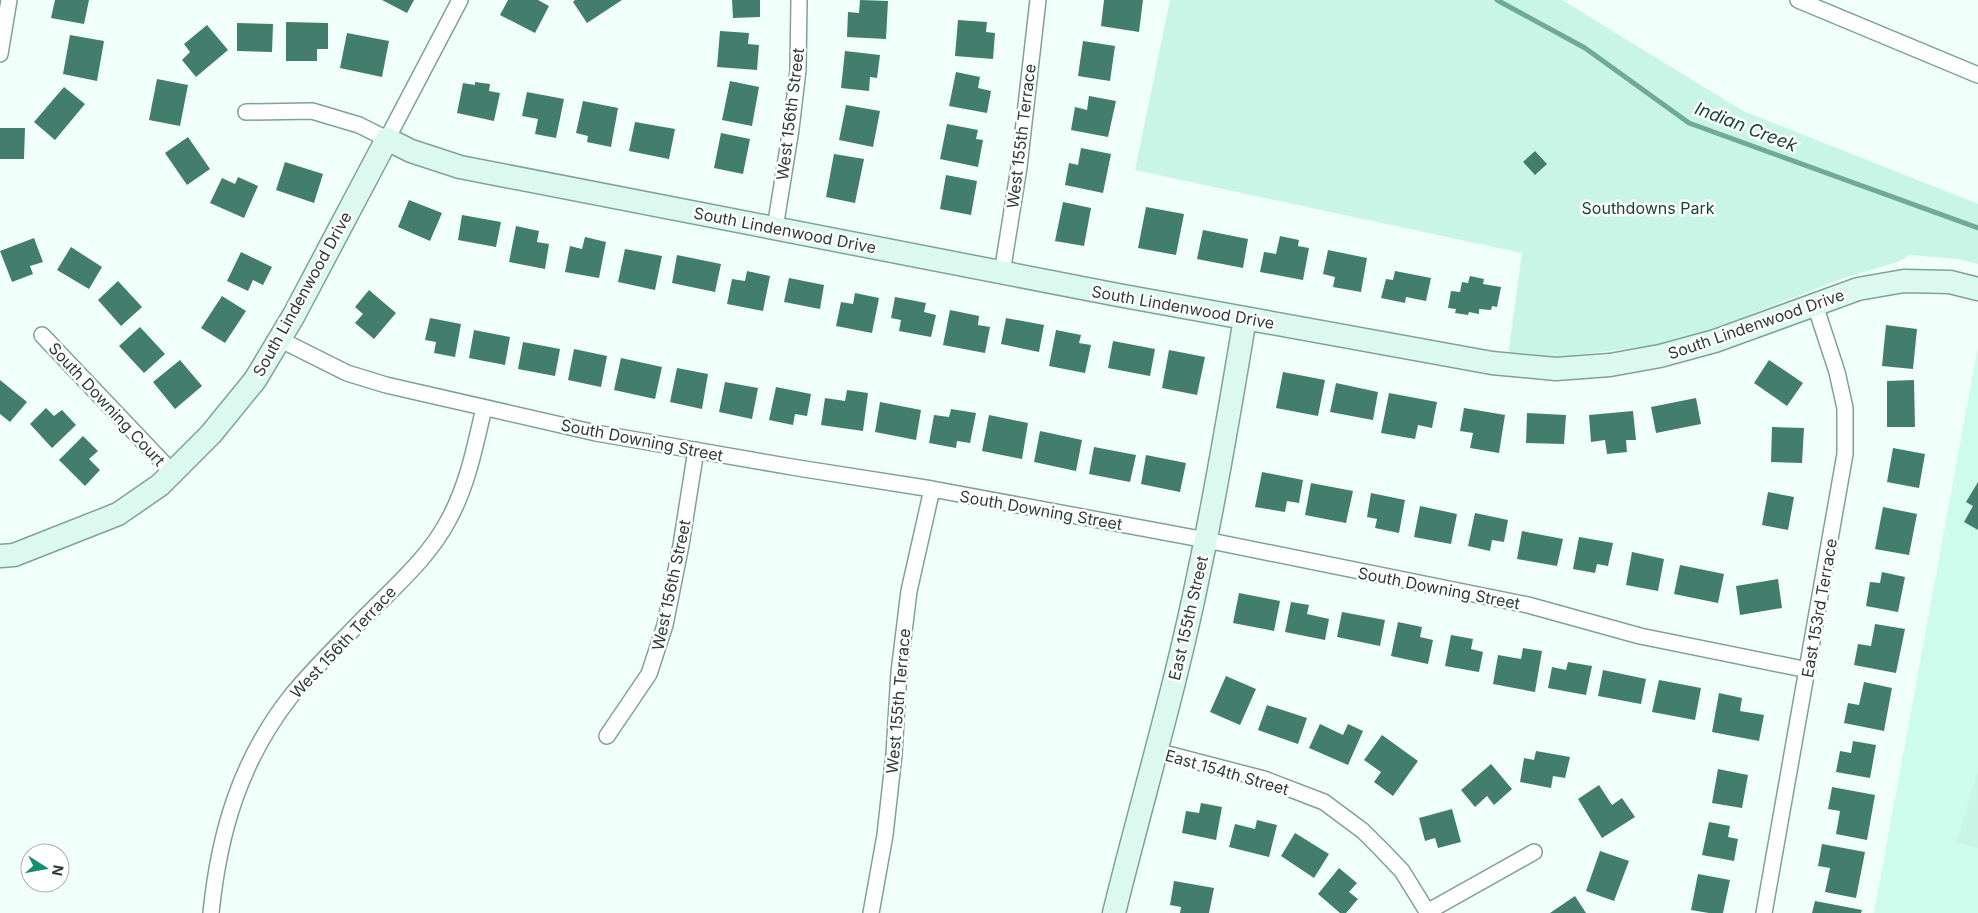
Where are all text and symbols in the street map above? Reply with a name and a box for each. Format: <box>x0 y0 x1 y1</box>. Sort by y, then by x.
street label: West 156th Street <box>772 47 808 181</box>
street label: West 155th Terrace <box>1002 62 1040 210</box>
water label: Indian Creek <box>1692 97 1801 156</box>
park label: Southdowns Park <box>1582 198 1715 218</box>
street label: South Lindenwood Drive <box>692 202 878 258</box>
street label: South Lindenwood Drive <box>248 208 356 380</box>
street label: South Lindenwood Drive <box>1090 281 1276 333</box>
street label: South Lindenwood Drive <box>1665 284 1847 364</box>
street label: South Downing Court <box>45 338 169 470</box>
street label: South Downing Street <box>559 414 725 466</box>
street label: South Downing Street <box>958 486 1124 534</box>
street label: West 156th Street <box>647 518 695 652</box>
street label: East 153rd Terrace <box>1797 537 1841 679</box>
street label: East 155th Street <box>1164 554 1212 682</box>
street label: South Downing Street <box>1356 562 1522 614</box>
street label: West 156th Terrace <box>286 582 400 702</box>
street label: West 155th Terrace <box>882 628 914 774</box>
street label: East 154th Street <box>1163 745 1291 799</box>
north arrow <box>20 843 70 893</box>
text: N <box>49 864 68 877</box>

